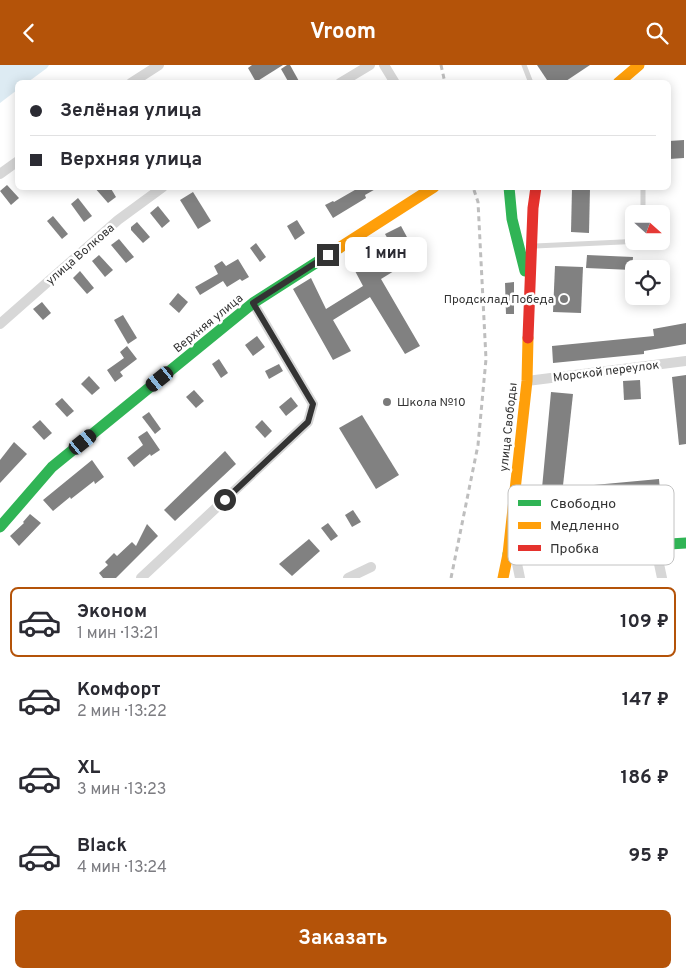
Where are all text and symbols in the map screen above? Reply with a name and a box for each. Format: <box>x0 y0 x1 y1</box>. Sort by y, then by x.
icon: back <box>15 19 43 47</box>
text: Vroom <box>310 19 376 46</box>
icon: search <box>643 19 671 47</box>
text: Зелёная улица <box>60 99 202 123</box>
text: Верхняя улица <box>60 148 202 172</box>
north arrow <box>625 205 670 250</box>
map controls <box>625 205 670 305</box>
street label: улица Волкова <box>43 220 118 289</box>
callout: 1 мин <box>346 237 428 273</box>
route end <box>317 244 339 266</box>
text: 1 мин <box>365 244 407 264</box>
button: locate <box>625 260 670 305</box>
street label: Верхняя улица <box>170 291 247 357</box>
place label: Продсклад Победа <box>444 292 554 308</box>
marker: Продсклад Победа <box>558 293 570 305</box>
street label: Морской переулок <box>552 358 660 386</box>
car <box>143 364 176 394</box>
street label: улица Свободы <box>496 382 522 472</box>
place label: Школа №10 <box>397 395 466 411</box>
marker: Школа №10 <box>381 396 393 408</box>
car <box>66 427 99 457</box>
legend <box>508 485 674 565</box>
route start <box>214 489 236 511</box>
text: Свободно <box>550 496 616 513</box>
text: Медленно <box>550 518 619 535</box>
text: Пробка <box>550 541 599 558</box>
icon: car <box>17 600 62 645</box>
text: Эконом <box>77 600 147 624</box>
text: 109 ₽ <box>620 610 669 634</box>
text: 1 мин · 13:21 <box>77 624 159 644</box>
icon: car <box>17 678 62 723</box>
text: Комфорт <box>77 678 160 702</box>
text: 147 ₽ <box>622 688 669 712</box>
text: 2 мин · 13:22 <box>77 702 167 722</box>
icon: car <box>17 756 62 801</box>
text: XL <box>77 756 100 780</box>
text: 186 ₽ <box>621 766 669 790</box>
text: 3 мин · 13:23 <box>77 780 166 800</box>
icon: car <box>17 834 62 879</box>
text: Black <box>77 834 127 858</box>
text: 95 ₽ <box>628 844 669 868</box>
text: 4 мин · 13:24 <box>77 858 167 878</box>
button: Заказать <box>15 910 671 968</box>

